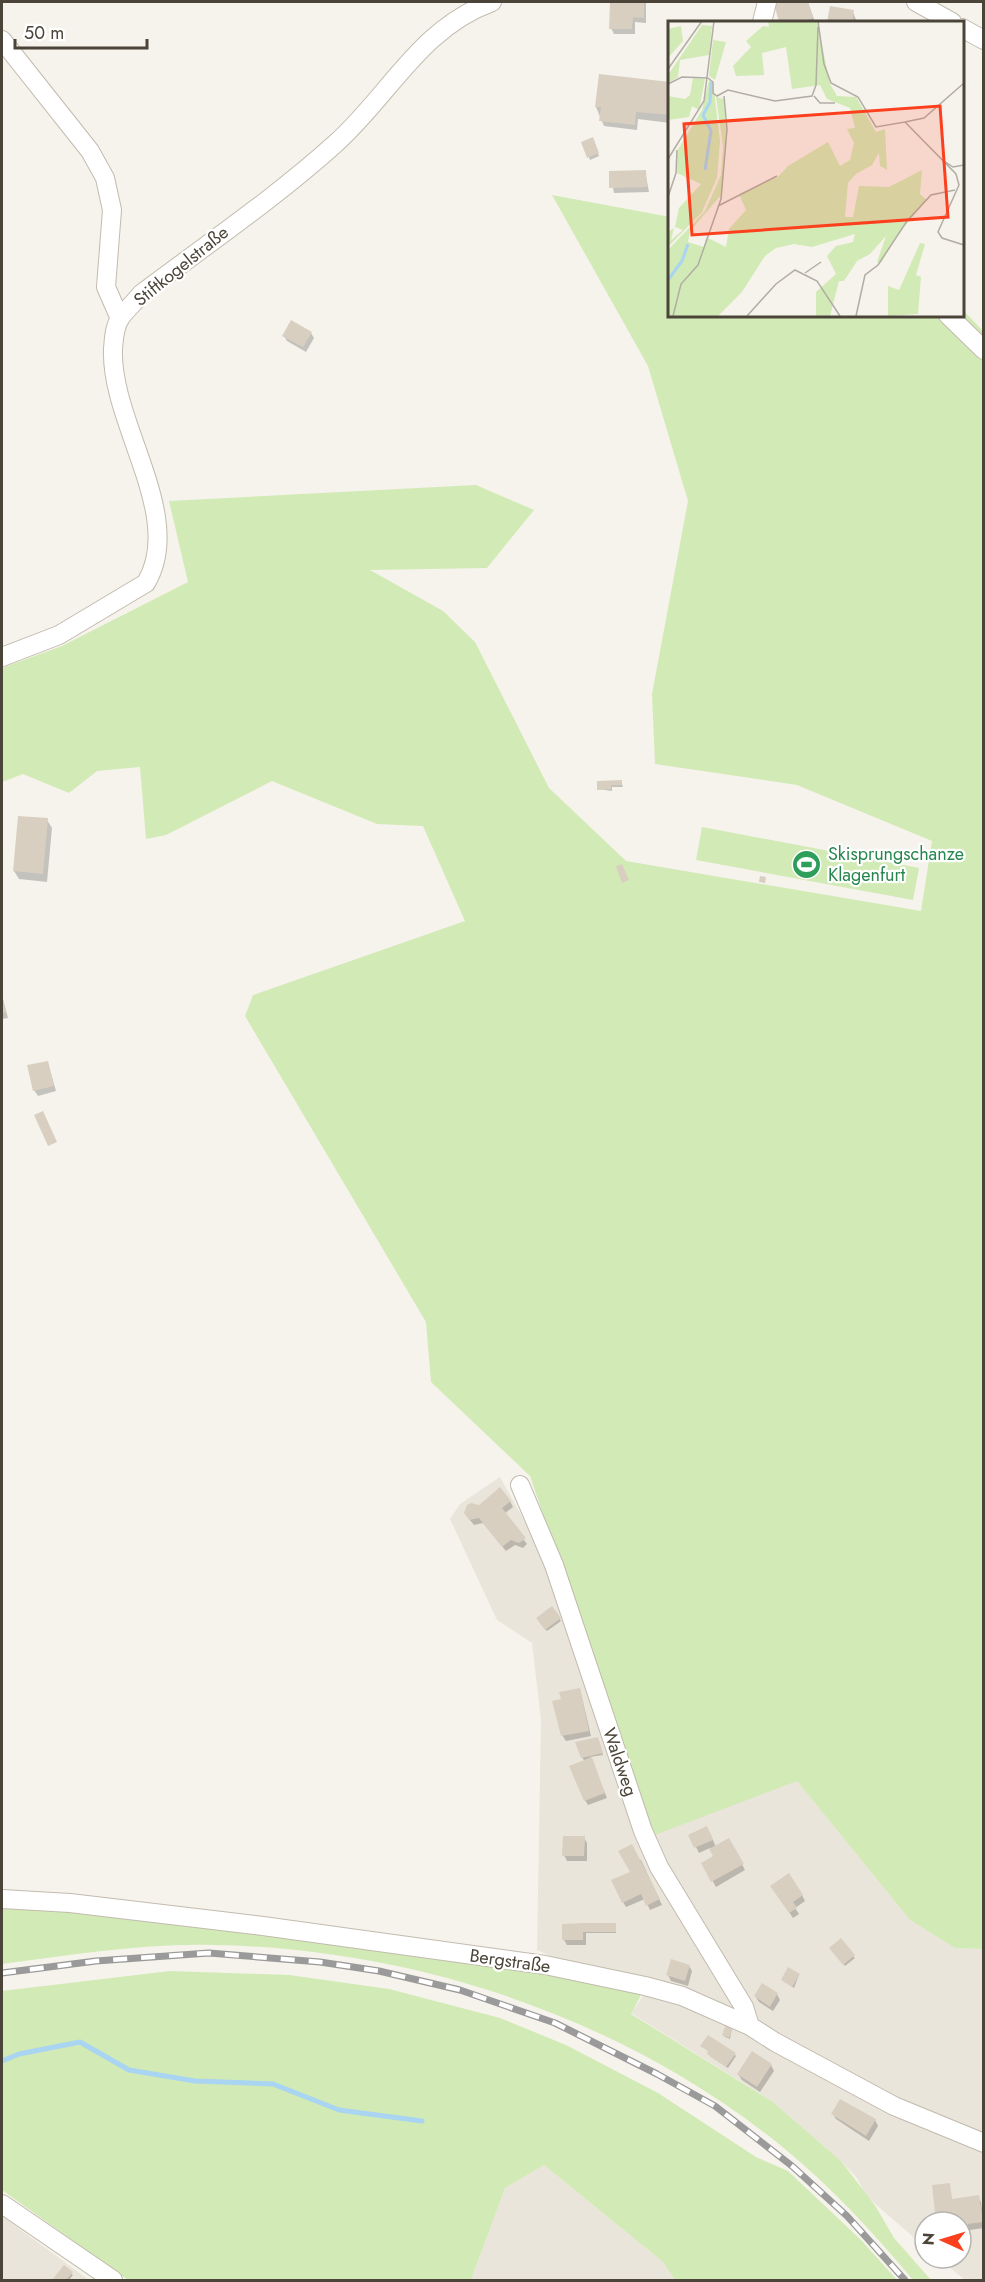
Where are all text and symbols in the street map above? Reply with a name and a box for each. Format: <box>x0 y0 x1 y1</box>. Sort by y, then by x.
scale bar <box>15 12 147 50</box>
text: 50 m <box>24 20 64 46</box>
inset map <box>668 21 964 316</box>
street label: Stiftkogelstraße <box>128 220 234 312</box>
place label: Skisprungschanze Klagenfurt <box>828 841 964 888</box>
sports icon: Skisprungschanze Klagenfurt <box>791 848 823 880</box>
street label: Waldweg <box>596 1724 644 1800</box>
street label: Bergstraße <box>468 1942 552 1980</box>
north arrow <box>913 2210 973 2270</box>
text: N <box>917 2232 940 2246</box>

